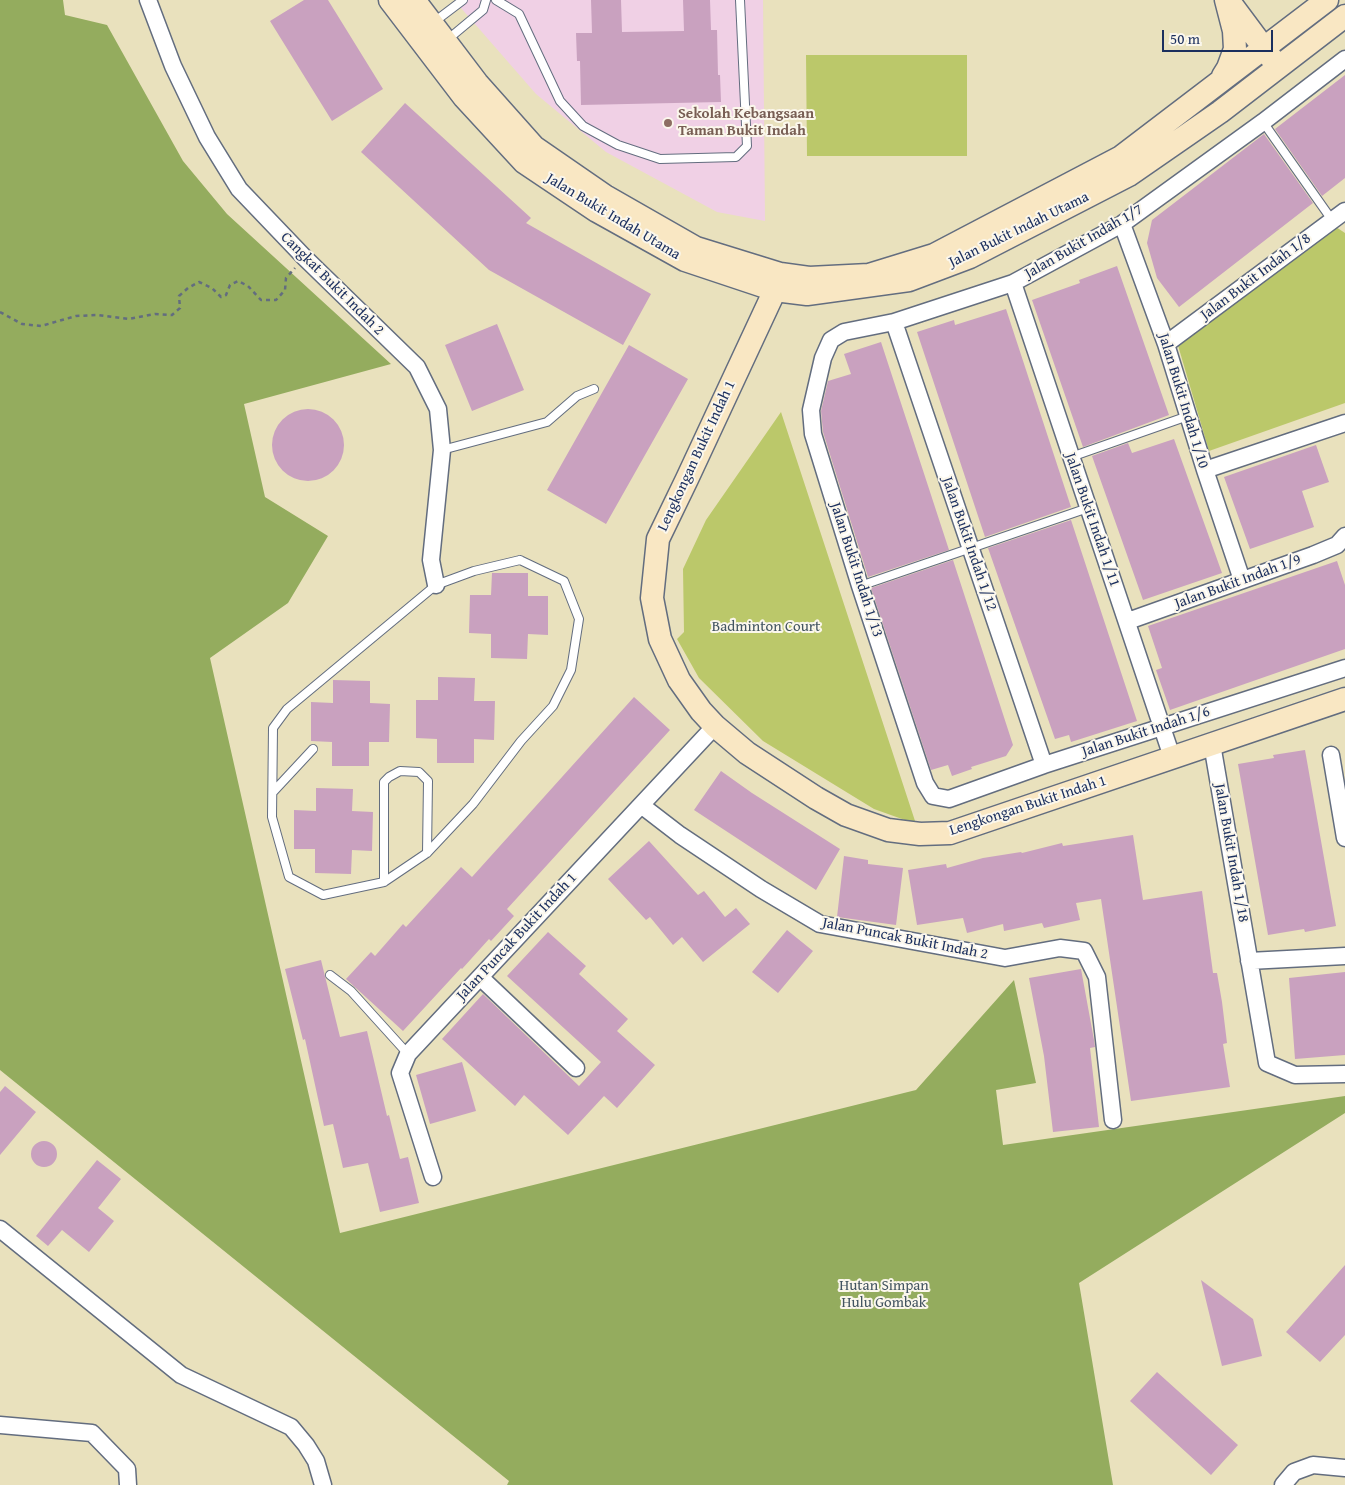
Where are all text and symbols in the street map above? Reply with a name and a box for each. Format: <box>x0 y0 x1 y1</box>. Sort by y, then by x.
scale bar <box>1165 20 1276 52</box>
text: 50 m <box>1170 28 1200 49</box>
place label: Sekolah Kebangsaan Taman Bukit Indah <box>678 105 814 140</box>
marker: Sekolah Kebangsaan Taman Bukit Indah <box>662 117 674 129</box>
street label: Jalan Bukit Indah Utama <box>543 170 683 264</box>
street label: Jalan Bukit Indah Utama <box>946 188 1092 272</box>
street label: Jalan Bukit Indah 1/7 <box>1022 201 1146 283</box>
street label: Cangkat Bukit Indah 2 <box>277 229 387 339</box>
street label: Jalan Bukit Indah 1/8 <box>1197 230 1315 324</box>
street label: Jalan Bukit Indah 1/10 <box>1154 331 1212 471</box>
street label: Lengkongan Bukit Indah 1 <box>654 378 740 534</box>
street label: Jalan Bukit Indah 1/11 <box>1061 451 1123 589</box>
street label: Jalan Bukit Indah 1/12 <box>938 475 1000 613</box>
street label: Jalan Bukit Indah 1/13 <box>826 500 886 640</box>
street label: Jalan Bukit Indah 1/9 <box>1172 551 1304 613</box>
park label: Badminton Court <box>712 618 820 636</box>
street label: Jalan Bukit Indah 1/6 <box>1080 703 1212 761</box>
street label: Lengkongan Bukit Indah 1 <box>947 772 1109 840</box>
street label: Jalan Bukit Indah 1/18 <box>1210 782 1252 924</box>
street label: Jalan Puncak Bukit Indah 1 <box>453 869 581 1005</box>
street label: Jalan Puncak Bukit Indah 2 <box>821 914 989 964</box>
park label: Hutan Simpan Hulu Gombak <box>839 1277 929 1312</box>

